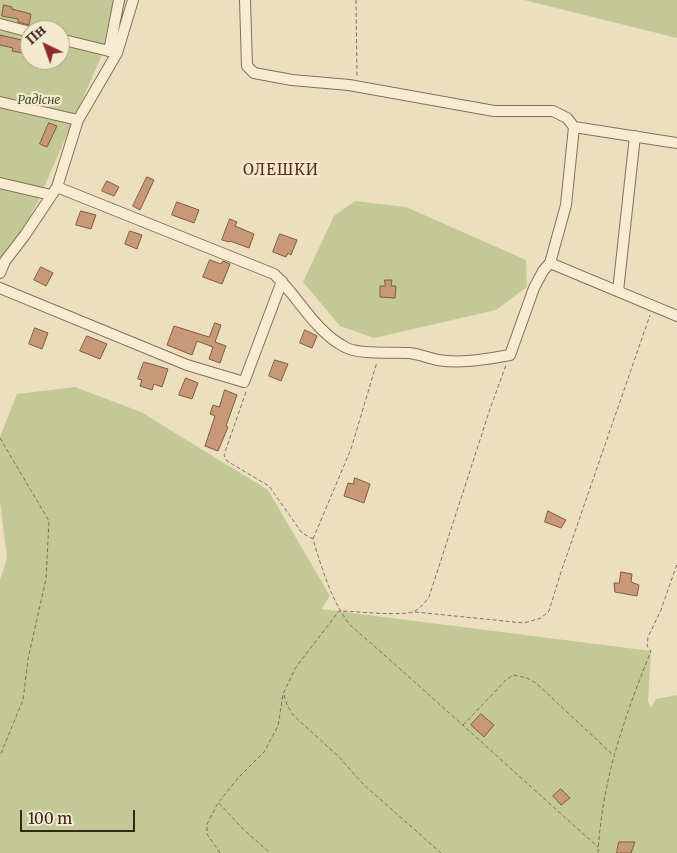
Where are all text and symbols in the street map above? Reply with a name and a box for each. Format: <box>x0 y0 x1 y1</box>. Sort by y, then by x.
north arrow <box>20 20 70 70</box>
text: Пн <box>22 21 49 48</box>
park label: Радісне <box>18 94 60 108</box>
district label: ОЛЕШКИ <box>242 162 320 180</box>
scale bar <box>22 800 138 832</box>
text: 100 m <box>28 809 72 828</box>

